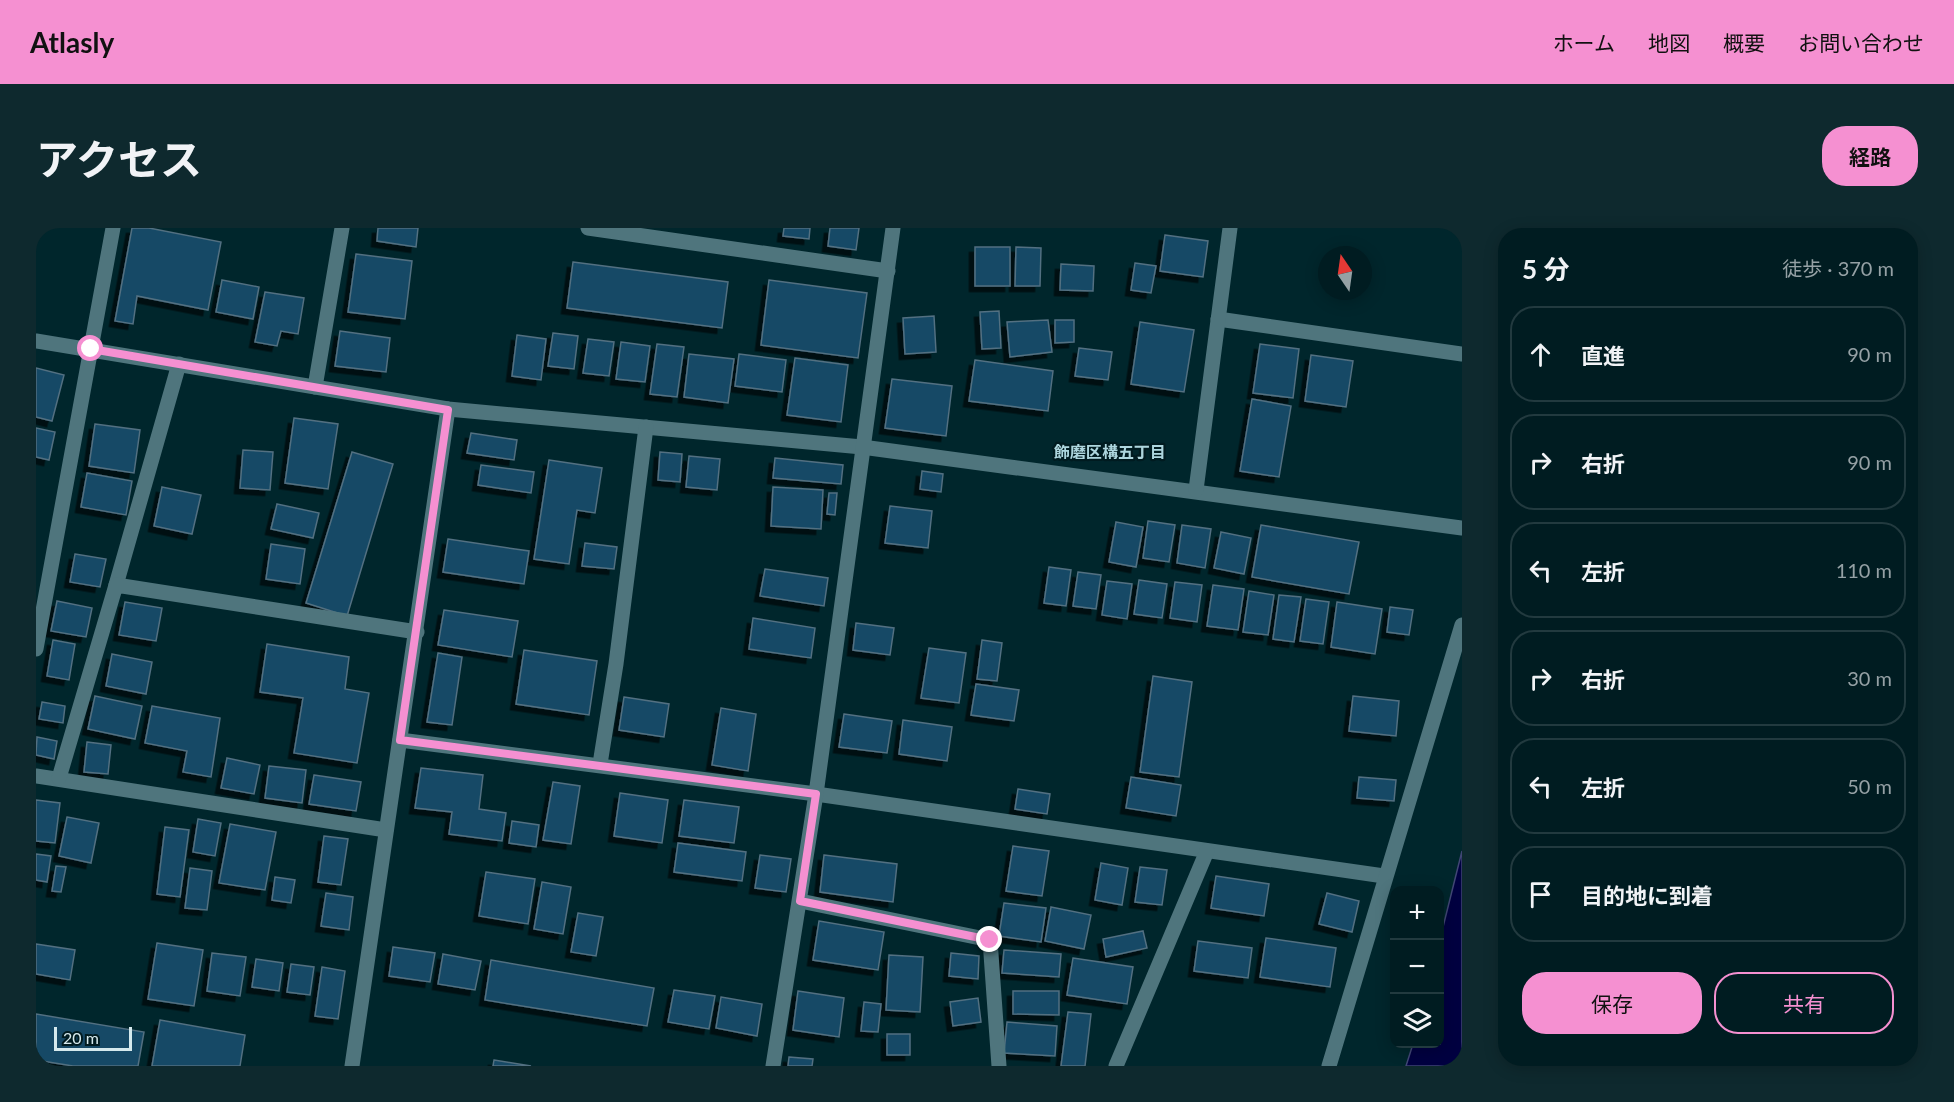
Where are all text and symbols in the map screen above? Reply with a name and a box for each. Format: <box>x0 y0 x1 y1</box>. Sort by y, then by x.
text: Atlasly <box>30 25 114 59</box>
text: ホーム <box>1553 30 1615 55</box>
text: 地図 <box>1648 30 1690 55</box>
text: 概要 <box>1723 30 1765 55</box>
text: お問い合わせ <box>1798 30 1924 55</box>
button: 経路 <box>1822 126 1918 186</box>
text: アクセス <box>36 134 202 184</box>
north arrow <box>1318 246 1372 300</box>
text: 5 分 <box>1522 253 1569 285</box>
text: 徒歩 · 370 m <box>1782 256 1894 280</box>
route start <box>77 335 103 361</box>
icon: ahead <box>1524 338 1557 371</box>
text: 直進 <box>1581 342 1625 369</box>
text: 90 m <box>1847 342 1892 366</box>
district label: 飾磨区構五丁目 <box>1054 442 1166 461</box>
icon: right <box>1524 446 1557 479</box>
text: 右折 <box>1581 450 1625 477</box>
text: 90 m <box>1847 450 1892 474</box>
icon: left <box>1524 554 1557 587</box>
text: 左折 <box>1581 558 1625 585</box>
text: 110 m <box>1836 558 1892 582</box>
icon: right <box>1524 662 1557 695</box>
text: 右折 <box>1581 666 1625 693</box>
text: 30 m <box>1847 666 1892 690</box>
icon: left <box>1524 770 1557 803</box>
text: 左折 <box>1581 774 1625 801</box>
text: 50 m <box>1847 774 1892 798</box>
icon: arrive <box>1524 878 1557 911</box>
text: 目的地に到着 <box>1581 882 1713 909</box>
map controls <box>1390 886 1444 1048</box>
button: + <box>1390 886 1444 940</box>
route end <box>976 926 1002 952</box>
button: − <box>1390 940 1444 994</box>
button: 保存 <box>1522 972 1702 1034</box>
button: 共有 <box>1714 972 1894 1034</box>
button: layers <box>1390 994 1444 1048</box>
scale bar <box>54 1024 132 1052</box>
text: 20 m <box>63 1028 99 1047</box>

